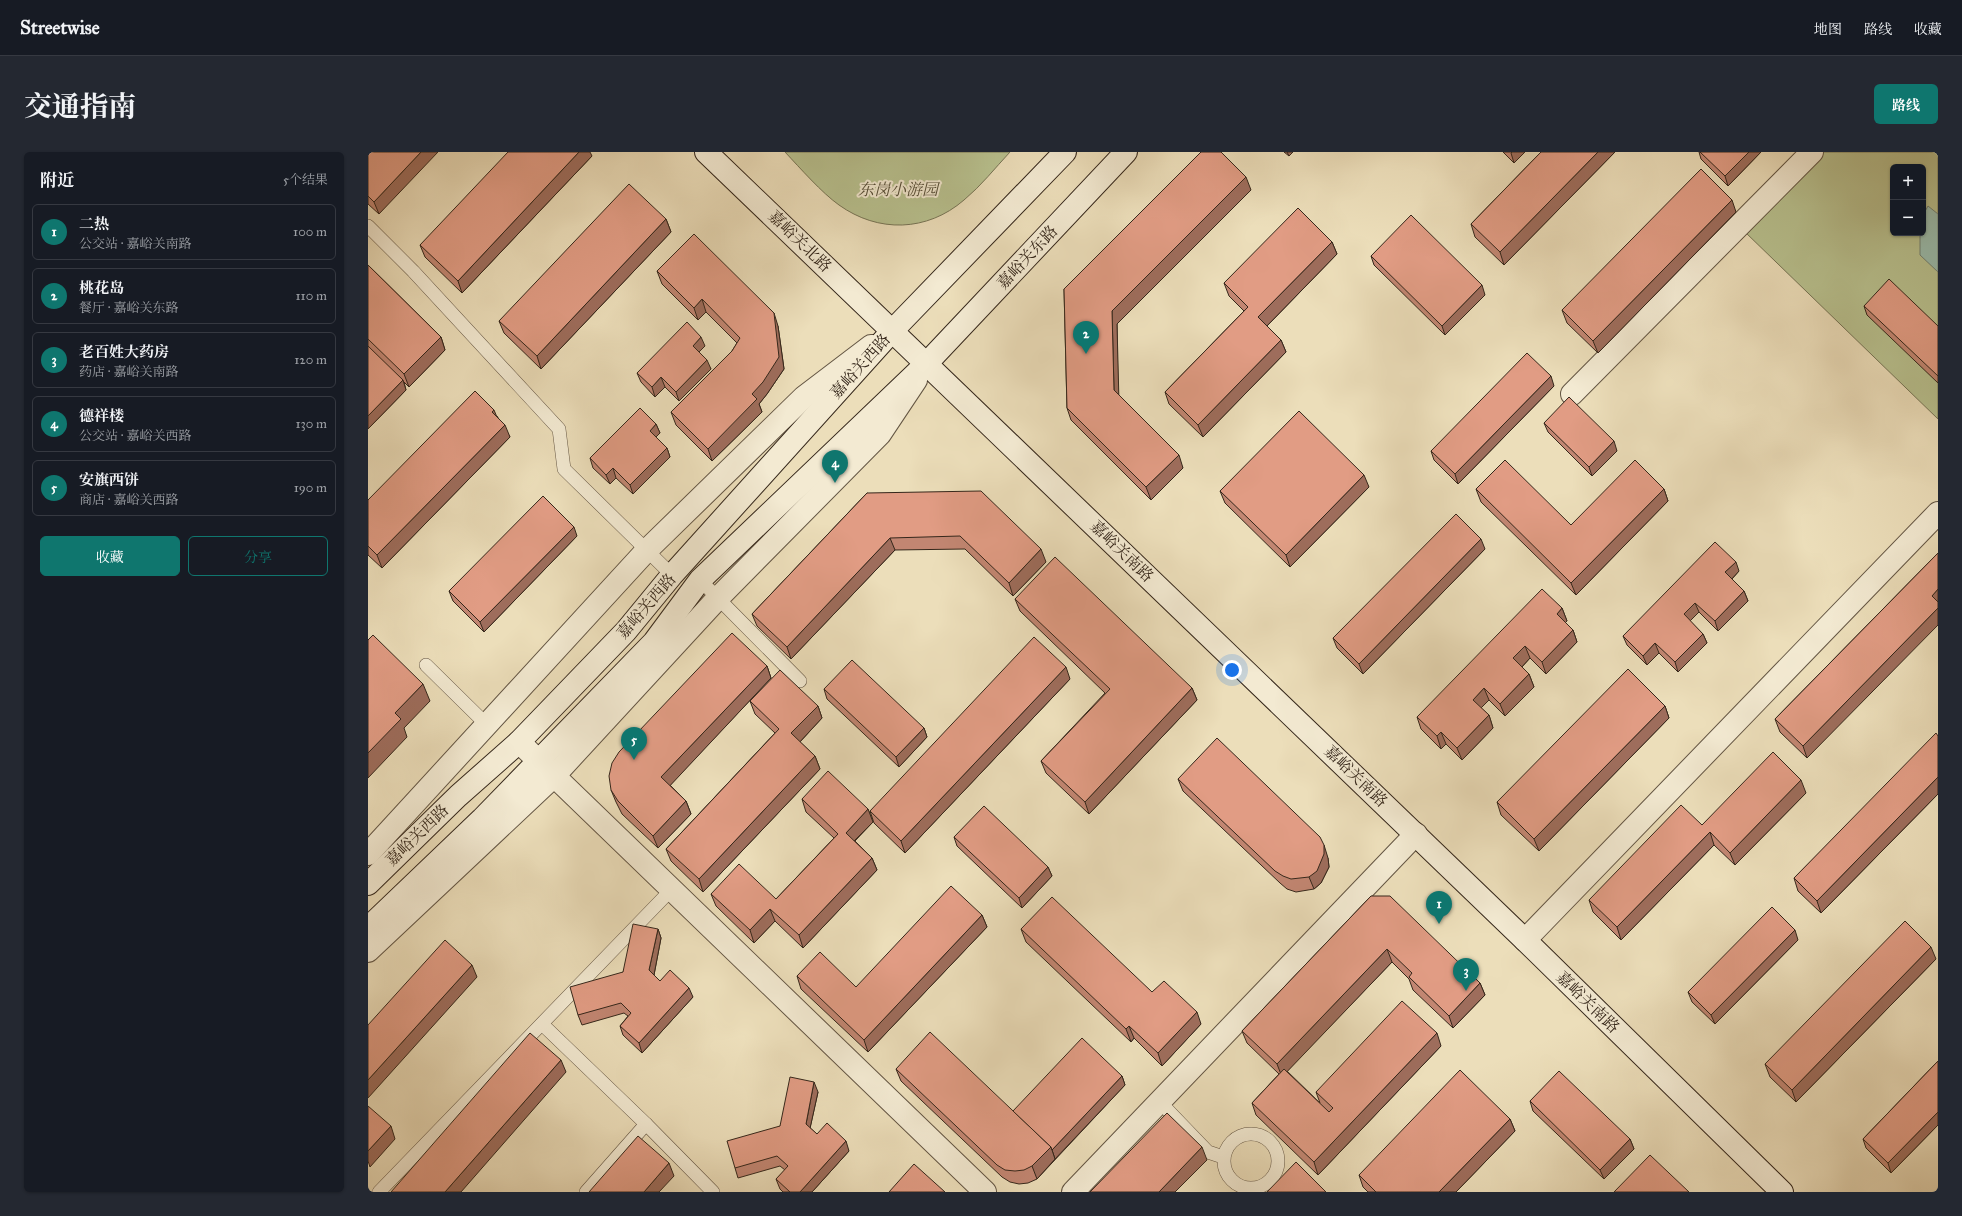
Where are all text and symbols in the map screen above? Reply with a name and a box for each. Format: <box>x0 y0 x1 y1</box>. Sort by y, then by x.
text: Streetwise <box>20 16 100 39</box>
text: 地图 <box>1814 21 1842 38</box>
text: 路线 <box>1864 21 1892 38</box>
text: 收藏 <box>1914 21 1942 38</box>
button: 路线 <box>1874 84 1938 124</box>
text: 交通指南 <box>24 89 136 124</box>
map controls <box>1890 164 1926 236</box>
button: + <box>1890 164 1926 200</box>
text: 附近 <box>40 170 74 191</box>
text: 5个结果 <box>283 172 328 188</box>
park label: 东岗小游园 <box>858 180 941 199</box>
button: − <box>1890 200 1926 236</box>
street label: 嘉峪关北路 <box>765 206 835 276</box>
text: 二热 <box>79 215 109 233</box>
street label: 嘉峪关东路 <box>993 221 1061 293</box>
text: 1 <box>51 224 57 240</box>
text: 100 m <box>293 224 327 240</box>
text: 公交站 · 嘉峪关南路 <box>79 236 191 252</box>
text: 桃花岛 <box>79 279 124 297</box>
text: 2 <box>51 288 57 304</box>
text: 110 m <box>295 288 327 304</box>
text: 餐厅 · 嘉峪关东路 <box>79 300 178 316</box>
pin: 2 <box>1073 321 1099 354</box>
street label: 嘉峪关西路 <box>826 330 894 402</box>
text: 老百姓大药房 <box>79 343 169 361</box>
text: 3 <box>51 352 57 368</box>
text: 120 m <box>294 352 327 368</box>
text: 药店 · 嘉峪关南路 <box>79 364 178 380</box>
text: 德祥楼 <box>79 407 124 425</box>
text: 4 <box>50 416 58 432</box>
text: 130 m <box>295 416 327 432</box>
text: 公交站 · 嘉峪关西路 <box>79 428 191 444</box>
pin: 4 <box>822 450 848 483</box>
text: 安旗西饼 <box>79 471 139 489</box>
text: 5 <box>51 480 57 496</box>
text: 190 m <box>294 480 327 496</box>
text: 商店 · 嘉峪关西路 <box>79 492 178 508</box>
street label: 嘉峪关南路 <box>1087 516 1157 586</box>
button: 收藏 <box>40 536 180 576</box>
button: 分享 <box>188 536 328 576</box>
street label: 嘉峪关西路 <box>613 570 679 642</box>
your location <box>1222 660 1242 680</box>
pin: 5 <box>621 727 647 760</box>
street label: 嘉峪关南路 <box>1321 741 1391 811</box>
street label: 嘉峪关西路 <box>382 800 452 870</box>
pin: 1 <box>1426 891 1452 924</box>
pin: 3 <box>1453 958 1479 991</box>
street label: 嘉峪关南路 <box>1553 967 1623 1037</box>

